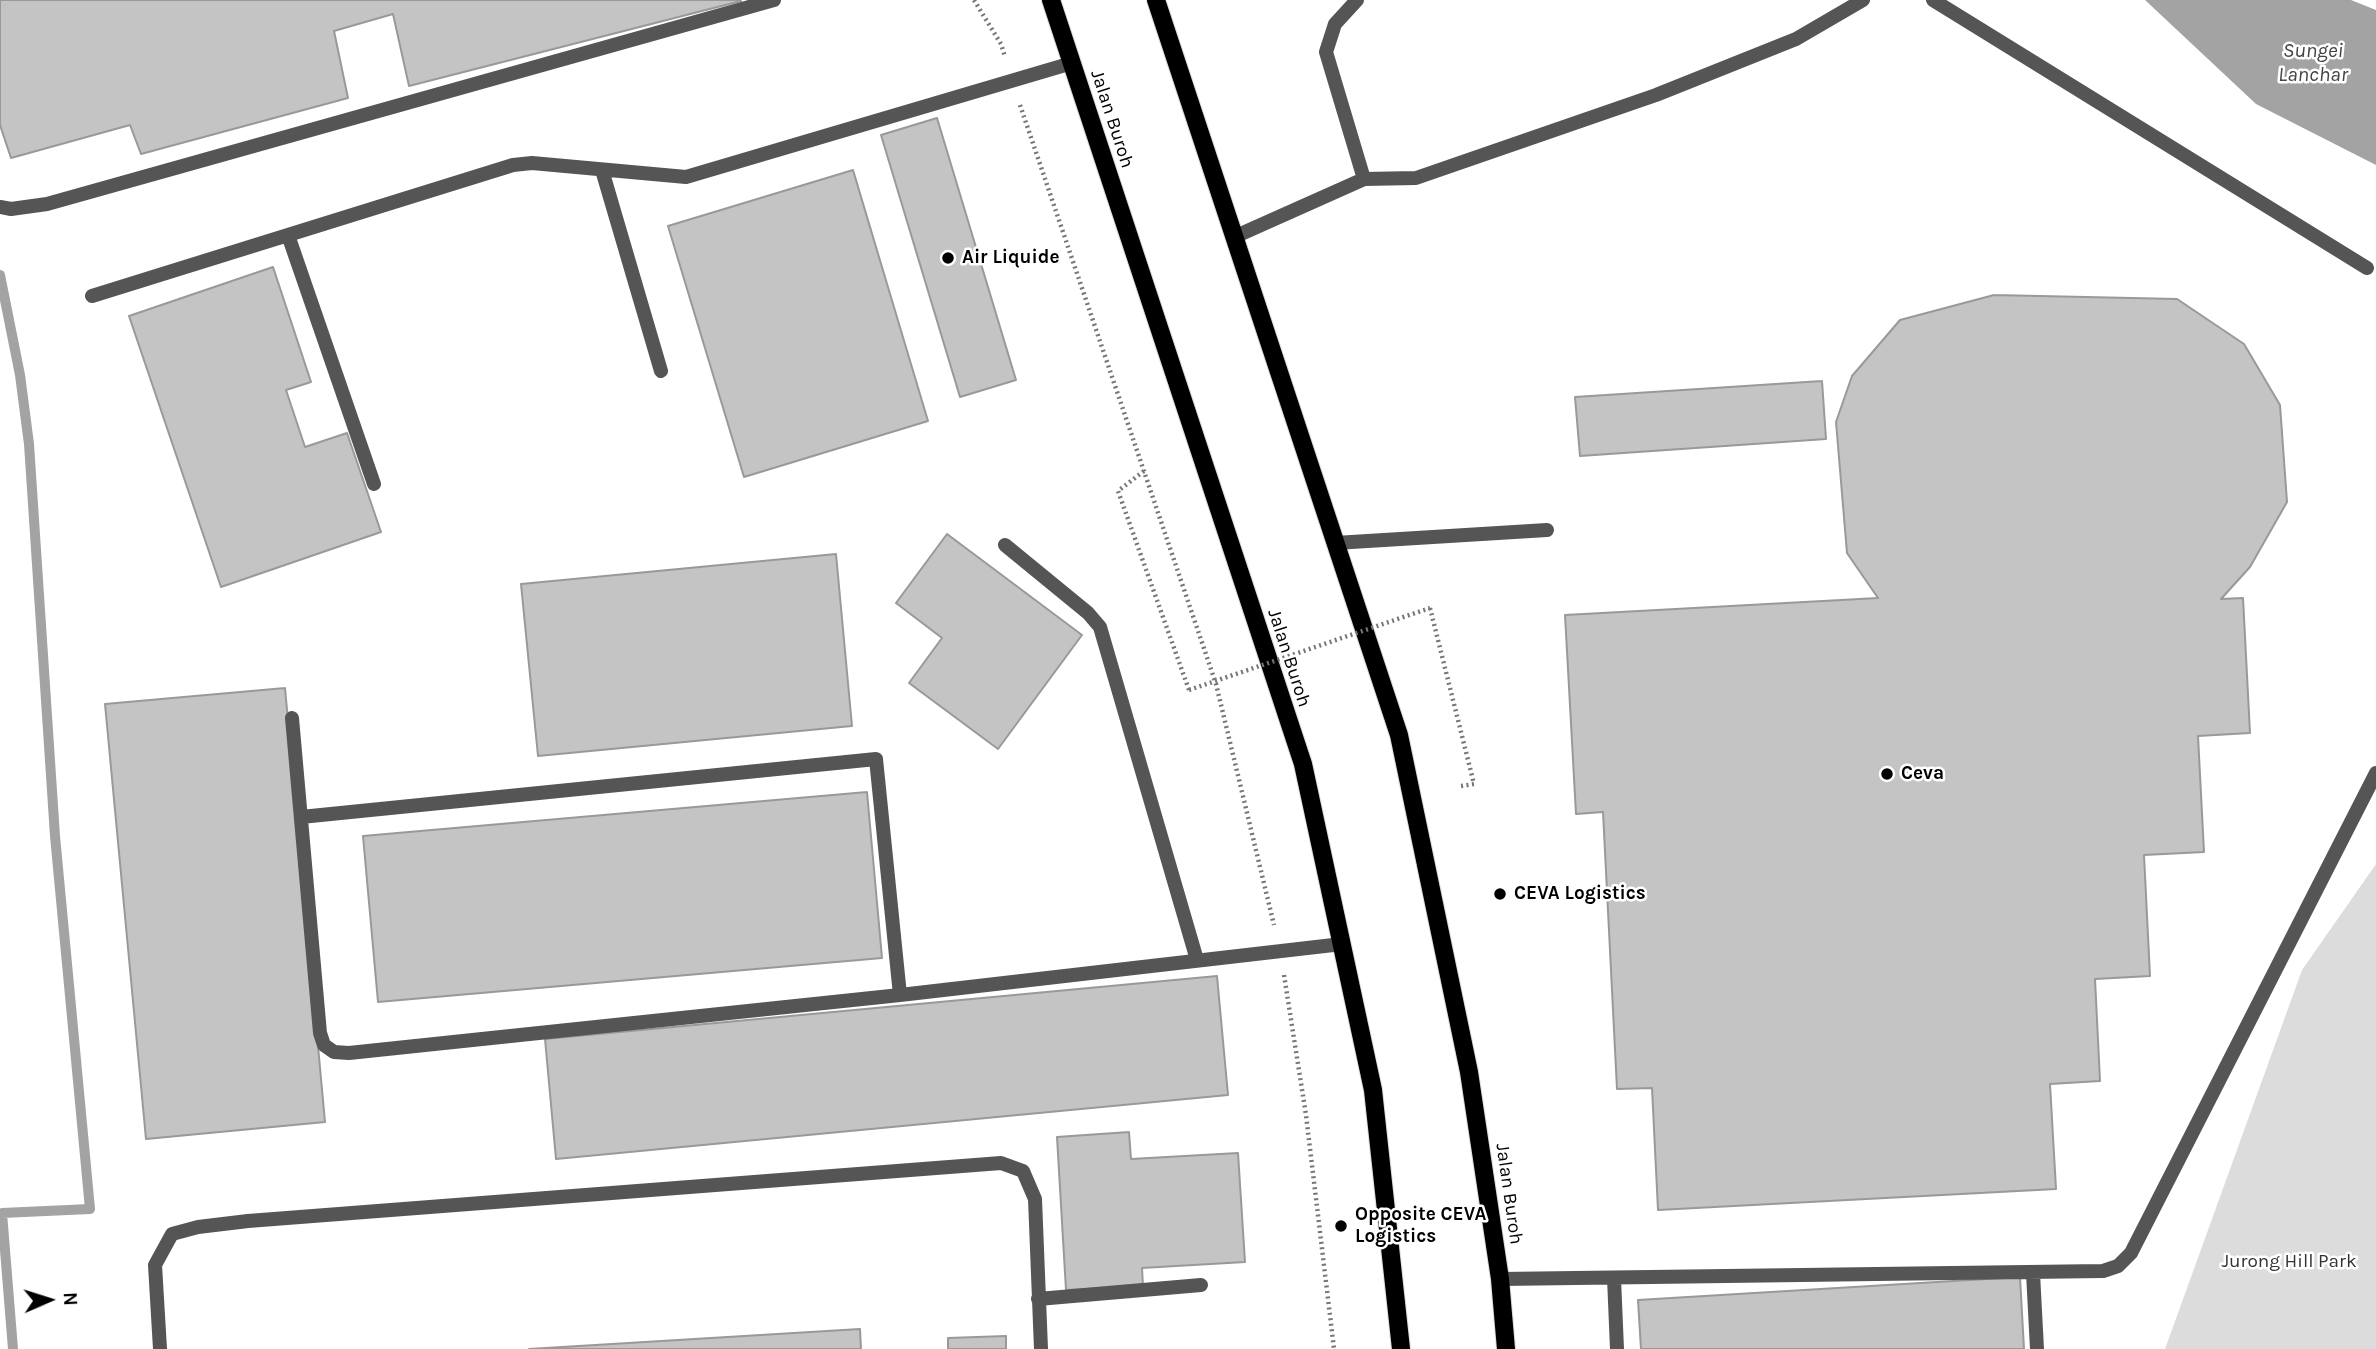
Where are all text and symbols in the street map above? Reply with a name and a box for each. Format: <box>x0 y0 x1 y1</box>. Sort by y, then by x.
water label: Sungei Lanchar <box>2278 38 2348 88</box>
street label: Jalan Buroh <box>1085 67 1139 171</box>
place label: Air Liquide <box>962 247 1059 269</box>
marker: Air Liquide <box>940 250 956 266</box>
street label: Jalan Buroh <box>1262 606 1316 710</box>
place label: Ceva <box>1901 763 1944 785</box>
marker: Ceva <box>1879 766 1895 782</box>
place label: CEVA Logistics <box>1514 883 1646 905</box>
marker: CEVA Logistics <box>1492 886 1508 902</box>
street label: Jalan Buroh <box>1491 1142 1527 1246</box>
place label: Opposite CEVA Logistics <box>1355 1204 1486 1248</box>
marker: Opposite CEVA Logistics <box>1333 1218 1349 1234</box>
park label: Jurong Hill Park <box>2221 1251 2357 1273</box>
north arrow <box>14 1265 84 1335</box>
text: N <box>59 1292 81 1306</box>

